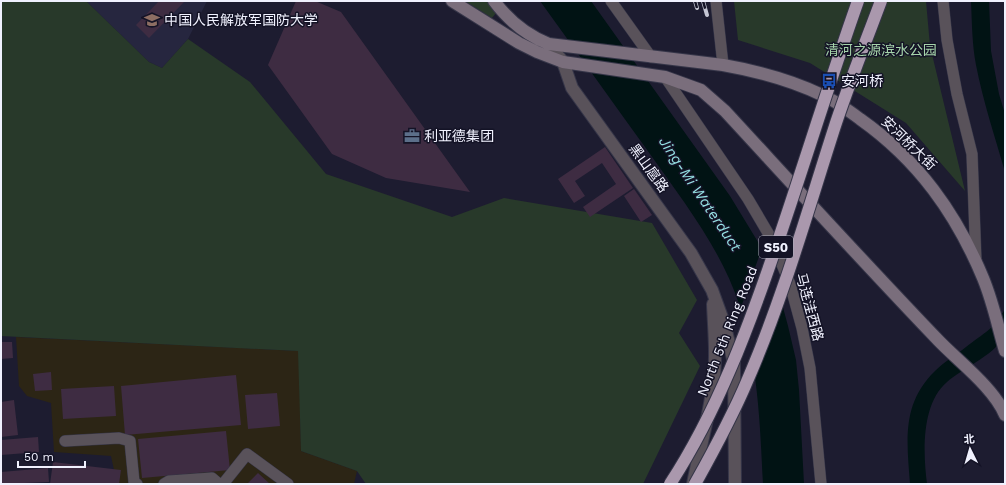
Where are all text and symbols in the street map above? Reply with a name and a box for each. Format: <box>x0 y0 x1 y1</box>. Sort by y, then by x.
school or university icon: 中国人民解放军国防大学 <box>143 11 161 29</box>
place label: 中国人民解放军国防大学 <box>164 12 318 28</box>
park label: 清河之源滨水公园 <box>825 42 937 58</box>
bus stop icon: 安河桥 <box>820 72 838 90</box>
place label: 安河桥 <box>841 73 883 89</box>
street label: 安河桥大街 <box>878 113 940 173</box>
office icon: 利亚德集团 <box>403 127 421 145</box>
place label: 利亚德集团 <box>424 128 494 144</box>
water label: Jing-Mi Waterduct <box>655 133 746 256</box>
street label: 黑山扈路 <box>626 141 672 195</box>
road number: S50 <box>759 236 793 258</box>
street label: North 5th Ring Road <box>694 264 760 398</box>
street label: 马连洼西路 <box>793 271 827 343</box>
north arrow <box>950 429 990 469</box>
text: 北 <box>963 433 975 446</box>
scale bar <box>18 443 85 469</box>
text: 50 m <box>24 450 54 464</box>

